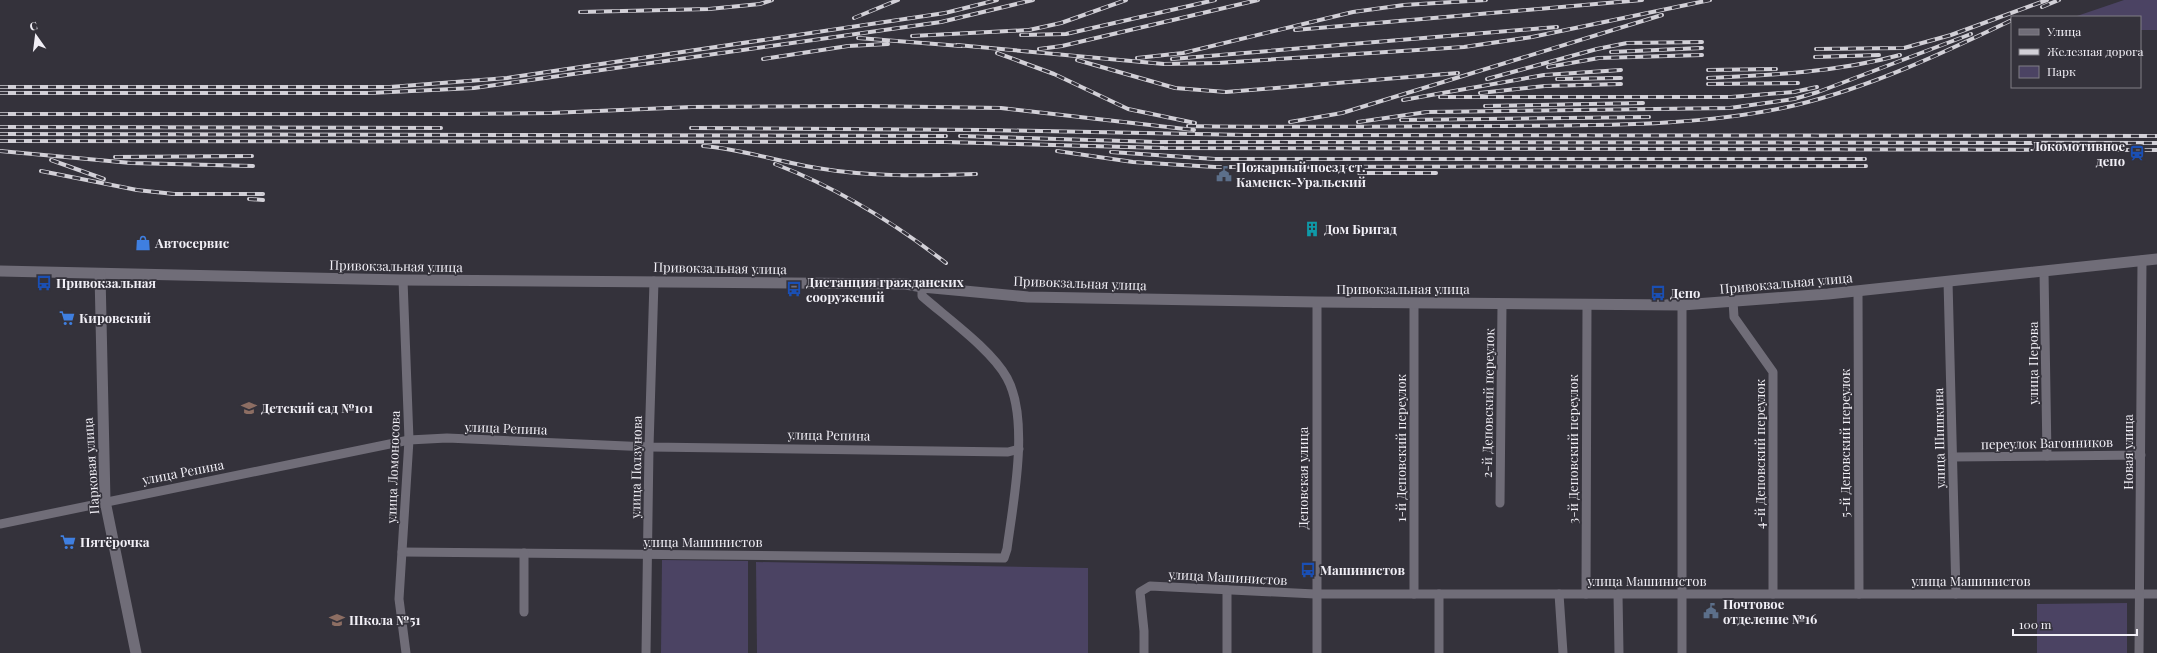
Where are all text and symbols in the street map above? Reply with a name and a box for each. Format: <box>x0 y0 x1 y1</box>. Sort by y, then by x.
north arrow <box>16 16 56 56</box>
legend <box>2011 16 2141 88</box>
text: С <box>28 18 39 34</box>
text: Улица <box>2046 23 2081 39</box>
text: Железная дорога <box>2047 43 2144 59</box>
text: Парк <box>2047 63 2076 79</box>
place label: Локомотивное депо <box>2030 137 2125 169</box>
station icon: Локомотивное депо <box>2128 144 2146 162</box>
place label: Пожарный поезд ст. Каменск-Уральский <box>1236 158 1367 190</box>
public building icon: Пожарный поезд ст. Каменск-Уральский <box>1215 165 1233 183</box>
building icon: Дом Бригад <box>1303 220 1321 238</box>
place label: Дом Бригад <box>1324 220 1397 237</box>
shop icon: Автосервис <box>134 234 152 252</box>
place label: Автосервис <box>154 234 230 251</box>
street label: Привокзальная улица <box>329 256 463 275</box>
street label: Привокзальная улица <box>653 258 787 277</box>
street label: Привокзальная улица <box>1719 268 1854 297</box>
street label: Привокзальная улица <box>1013 272 1148 293</box>
place label: Дистанция гражданских сооружений <box>806 273 964 305</box>
bus stop icon: Привокзальная <box>35 274 53 292</box>
place label: Привокзальная <box>56 274 157 291</box>
bus stop icon: Дистанция гражданских сооружений <box>785 280 803 298</box>
street label: Привокзальная улица <box>1336 280 1470 297</box>
bus stop icon: Депо <box>1649 284 1667 302</box>
place label: Депо <box>1670 284 1700 301</box>
supermarket icon: Кировский <box>58 309 76 327</box>
place label: Кировский <box>79 309 151 326</box>
street label: улица Перова <box>2024 321 2041 405</box>
street label: 2-й Деповский переулок <box>1478 327 1497 478</box>
street label: 5-й Деповский переулок <box>1836 368 1853 517</box>
street label: 1-й Деповский переулок <box>1392 373 1409 522</box>
street label: 3-й Деповский переулок <box>1564 374 1581 524</box>
street label: 4-й Деповский переулок <box>1751 379 1768 529</box>
street label: улица Шишкина <box>1929 387 1948 489</box>
school or university icon: Детский сад №101 <box>240 399 258 417</box>
place label: Детский сад №101 <box>261 399 373 416</box>
street label: улица Ломоносова <box>382 410 403 525</box>
street label: Новая улица <box>2119 414 2136 490</box>
street label: улица Ползунова <box>626 415 645 520</box>
street label: Парковая улица <box>79 417 102 515</box>
street label: улица Репина <box>463 418 548 437</box>
street label: улица Репина <box>786 425 871 444</box>
street label: Деповская улица <box>1294 426 1311 529</box>
street label: переулок Вагонников <box>1981 433 2113 452</box>
street label: улица Репина <box>140 455 226 488</box>
supermarket icon: Пятёрочка <box>59 533 77 551</box>
place label: Пятёрочка <box>80 533 150 550</box>
street label: улица Машинистов <box>642 533 763 550</box>
bus stop icon: Машинистов <box>1299 561 1317 579</box>
place label: Машинистов <box>1320 561 1405 578</box>
street label: улица Машинистов <box>1167 565 1288 588</box>
street label: улица Машинистов <box>1586 572 1707 589</box>
street label: улица Машинистов <box>1910 572 2031 589</box>
place label: Почтовое отделение №16 <box>1723 595 1817 627</box>
public building icon: Почтовое отделение №16 <box>1702 602 1720 620</box>
school or university icon: Школа №51 <box>328 611 346 629</box>
place label: Школа №51 <box>349 611 420 628</box>
scale bar <box>2013 611 2137 637</box>
text: 100 m <box>2019 616 2052 632</box>

